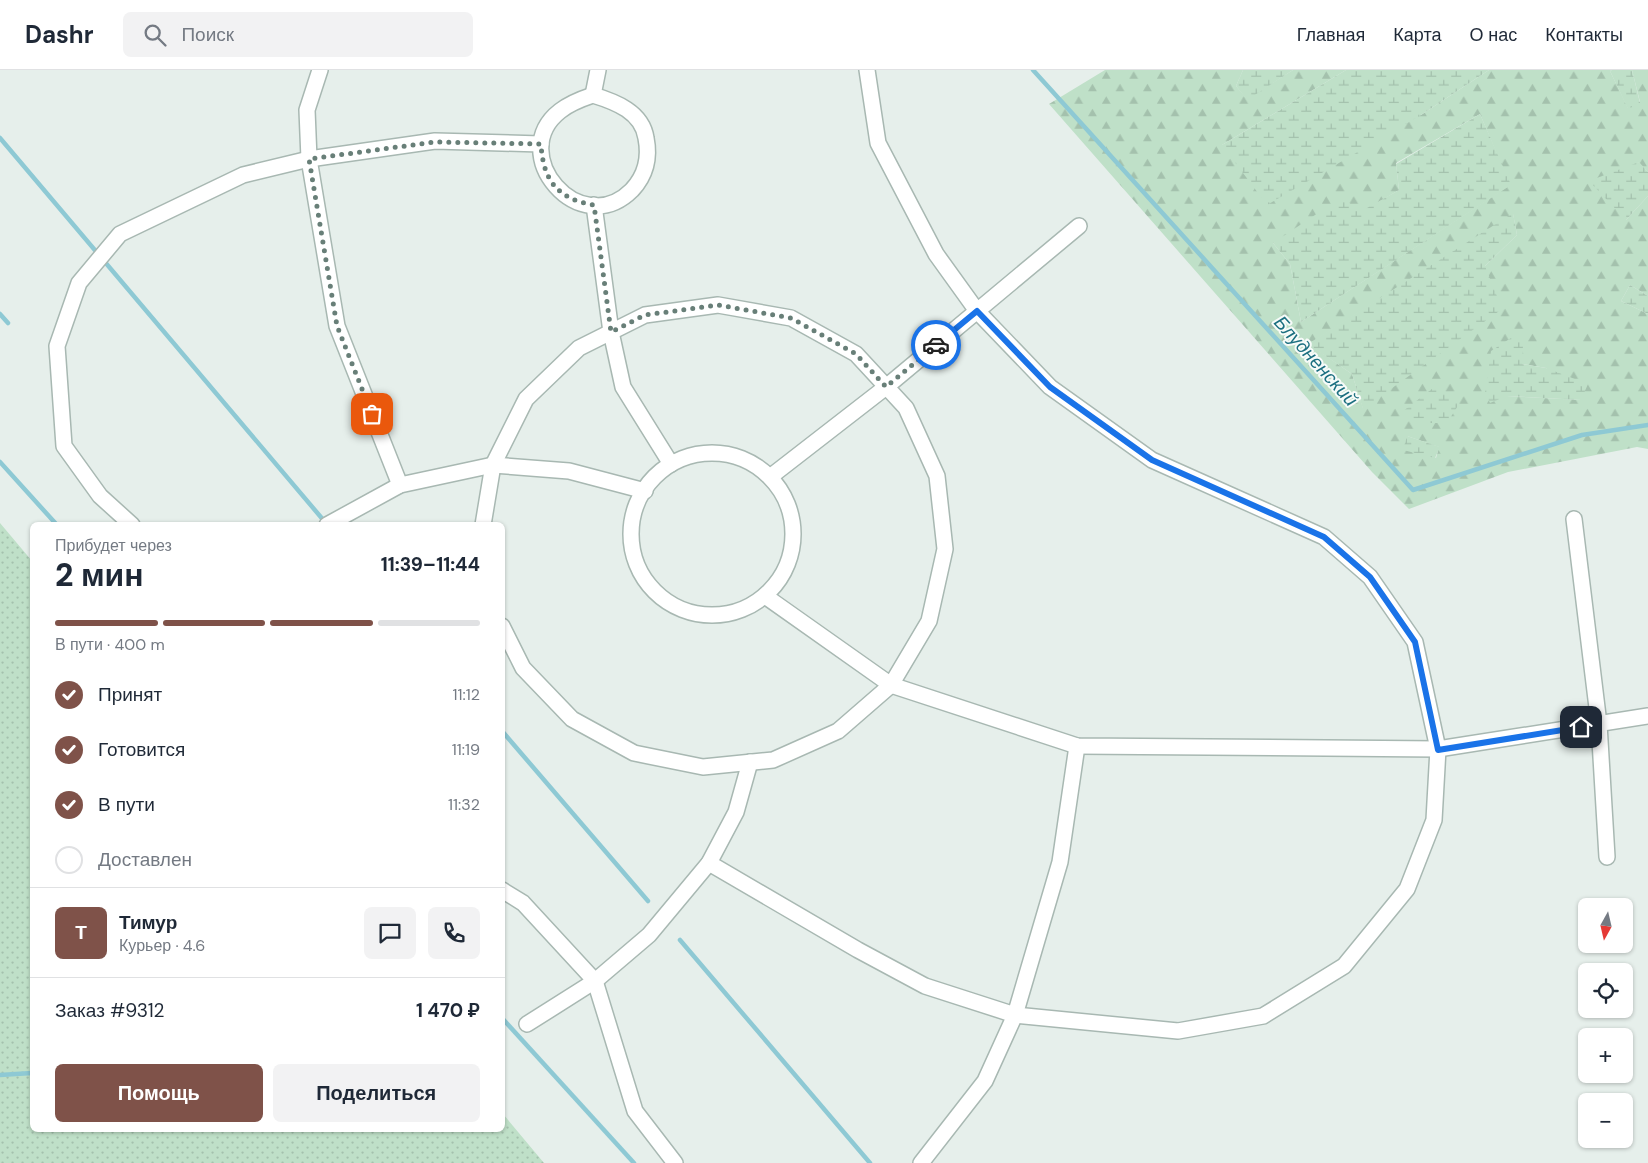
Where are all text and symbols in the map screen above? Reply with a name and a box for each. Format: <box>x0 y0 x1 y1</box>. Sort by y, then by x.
search box <box>123 12 473 57</box>
text: Dashr <box>25 19 93 50</box>
icon: search <box>141 21 169 49</box>
text: Поиск <box>181 22 234 47</box>
text: Главная <box>1297 23 1365 47</box>
text: Карта <box>1393 23 1442 47</box>
text: О нас <box>1470 23 1517 47</box>
text: Контакты <box>1545 23 1623 47</box>
water label: Блудненский <box>1269 310 1364 412</box>
courier <box>911 320 961 370</box>
icon: car <box>922 331 950 359</box>
pin <box>351 393 393 435</box>
icon: bag <box>358 400 386 428</box>
text: Прибудет через <box>55 535 172 556</box>
text: 11:39–11:44 <box>381 552 480 577</box>
text: 2 мин <box>55 554 144 596</box>
text: В пути · 400 m <box>55 634 165 655</box>
icon: check <box>55 681 83 709</box>
text: Принят <box>98 682 162 707</box>
text: 11:12 <box>453 684 480 705</box>
pin <box>1560 706 1602 748</box>
icon: home <box>1567 713 1595 741</box>
icon: check <box>55 736 83 764</box>
text: Готовится <box>98 737 185 762</box>
text: 11:19 <box>452 739 480 760</box>
icon: check <box>55 791 83 819</box>
text: В пути <box>98 792 155 817</box>
text: 11:32 <box>448 794 480 815</box>
text: Доставлен <box>98 847 192 872</box>
north arrow <box>1578 898 1632 952</box>
map controls <box>1578 898 1633 1148</box>
button: chat <box>364 907 416 959</box>
button: phone <box>428 907 480 959</box>
text: Тимур <box>119 910 177 935</box>
text: Т <box>75 920 87 945</box>
text: Курьер · 4.6 <box>119 935 205 956</box>
button: locate <box>1578 963 1633 1018</box>
text: Заказ #9312 <box>55 998 165 1023</box>
text: 1 470 ₽ <box>416 998 480 1023</box>
button: + <box>1578 1028 1633 1083</box>
button: Помощь <box>55 1064 263 1122</box>
button: Поделиться <box>273 1064 480 1122</box>
button: − <box>1578 1093 1633 1148</box>

